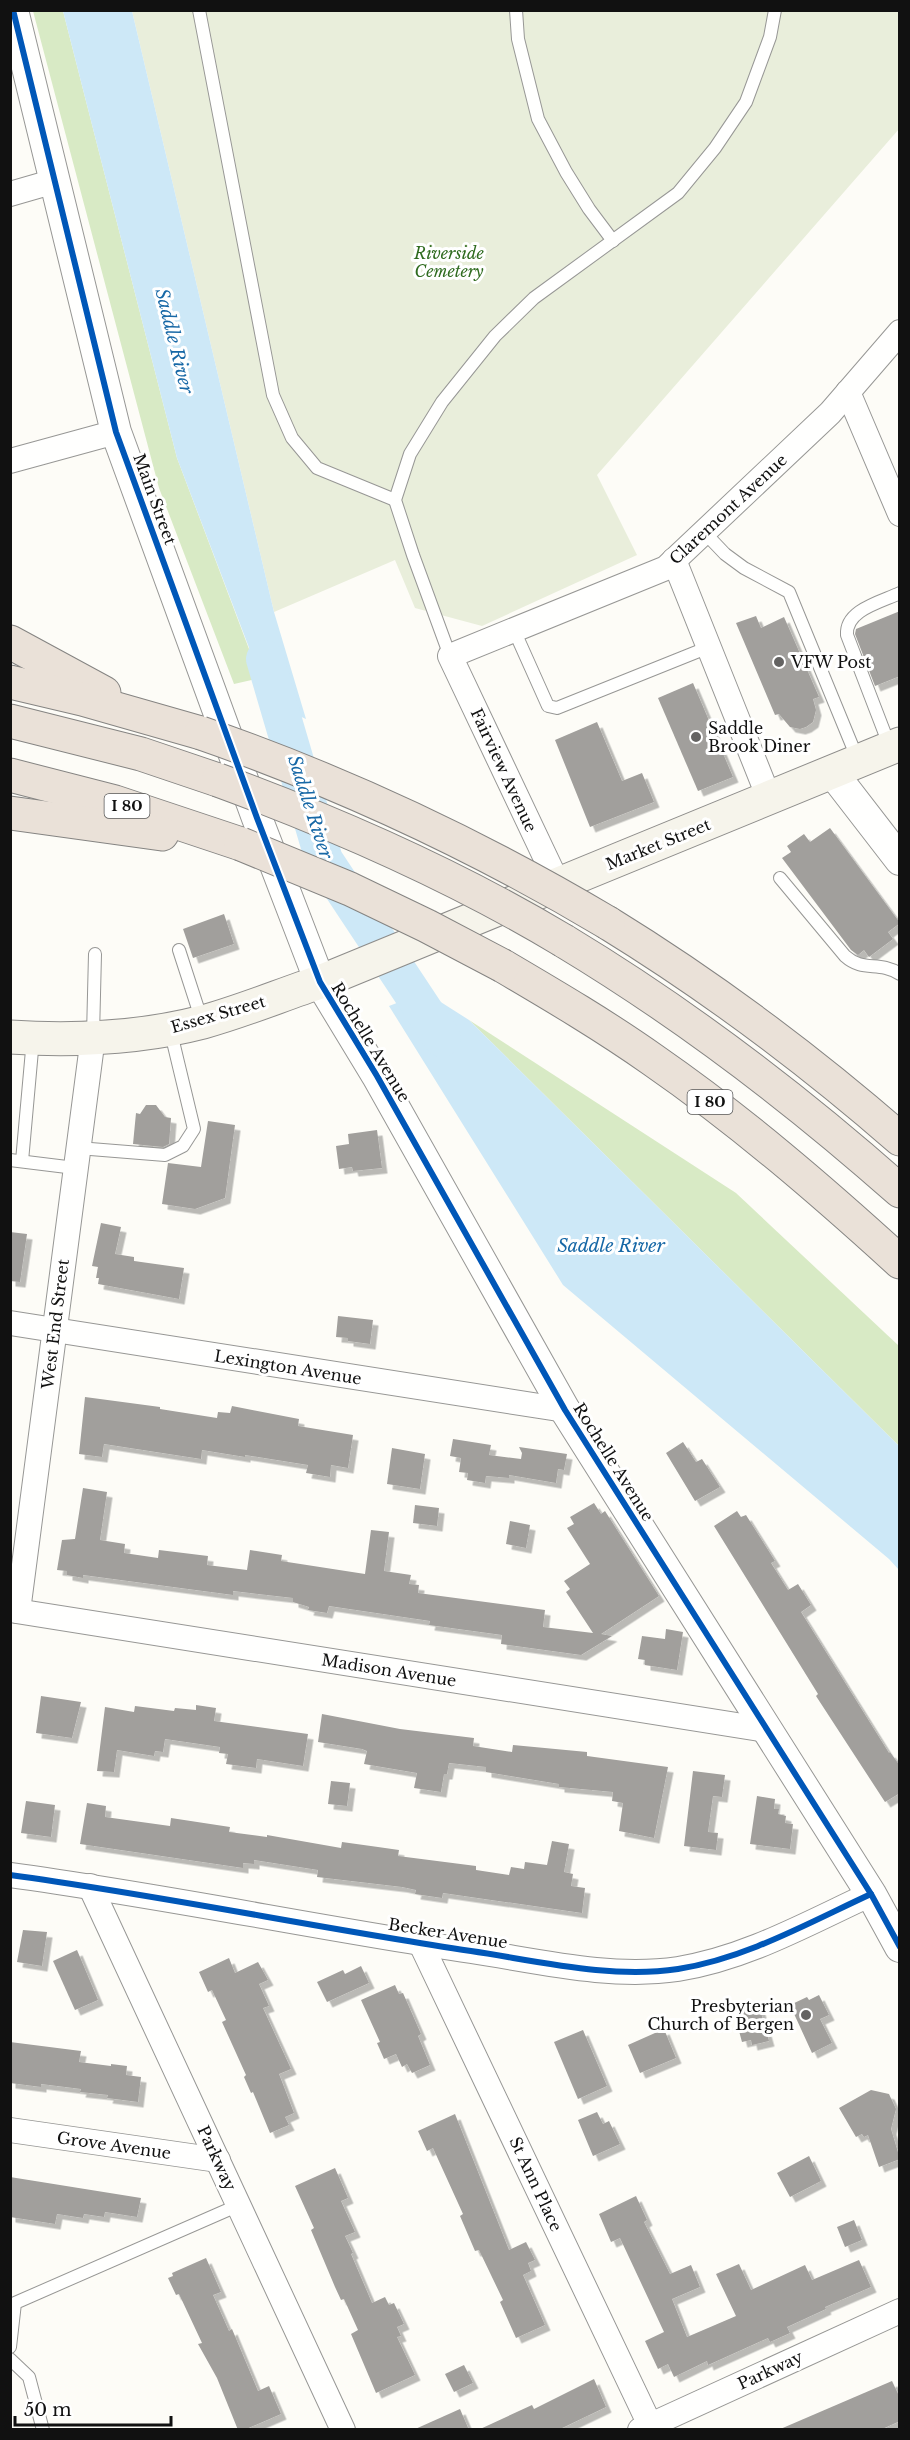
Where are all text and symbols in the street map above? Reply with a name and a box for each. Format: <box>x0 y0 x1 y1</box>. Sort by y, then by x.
park label: Riverside Cemetery <box>413 243 485 281</box>
water label: Saddle River <box>150 286 198 397</box>
street label: Claremont Avenue <box>665 449 791 569</box>
street label: Main Street <box>129 451 181 547</box>
place label: VFW Post <box>790 652 871 672</box>
marker: VFW Post <box>772 655 786 669</box>
street label: Fairview Avenue <box>467 705 541 835</box>
place label: Saddle Brook Diner <box>708 718 811 756</box>
marker: Saddle Brook Diner <box>689 730 703 744</box>
water label: Saddle River <box>283 752 337 862</box>
road number: I 80 <box>104 794 150 818</box>
street label: Market Street <box>603 814 713 874</box>
street label: Rochelle Avenue <box>327 979 415 1105</box>
street label: Essex Street <box>168 991 268 1037</box>
road number: I 80 <box>688 1090 732 1114</box>
water label: Saddle River <box>557 1235 666 1257</box>
street label: West End Street <box>37 1258 73 1391</box>
street label: Lexington Avenue <box>213 1345 363 1389</box>
street label: Rochelle Avenue <box>569 1399 659 1525</box>
street label: Madison Avenue <box>320 1649 458 1691</box>
street label: Becker Avenue <box>387 1914 509 1952</box>
place label: Presbyterian Church of Bergen <box>647 1996 794 2034</box>
marker: Presbyterian Church of Bergen <box>799 2008 813 2022</box>
street label: Parkway <box>193 2122 241 2194</box>
street label: Grove Avenue <box>56 2127 172 2163</box>
street label: St Ann Place <box>505 2134 567 2234</box>
street label: Parkway <box>734 2346 806 2394</box>
scale bar <box>15 2389 171 2427</box>
text: 50 m <box>24 2399 72 2421</box>

